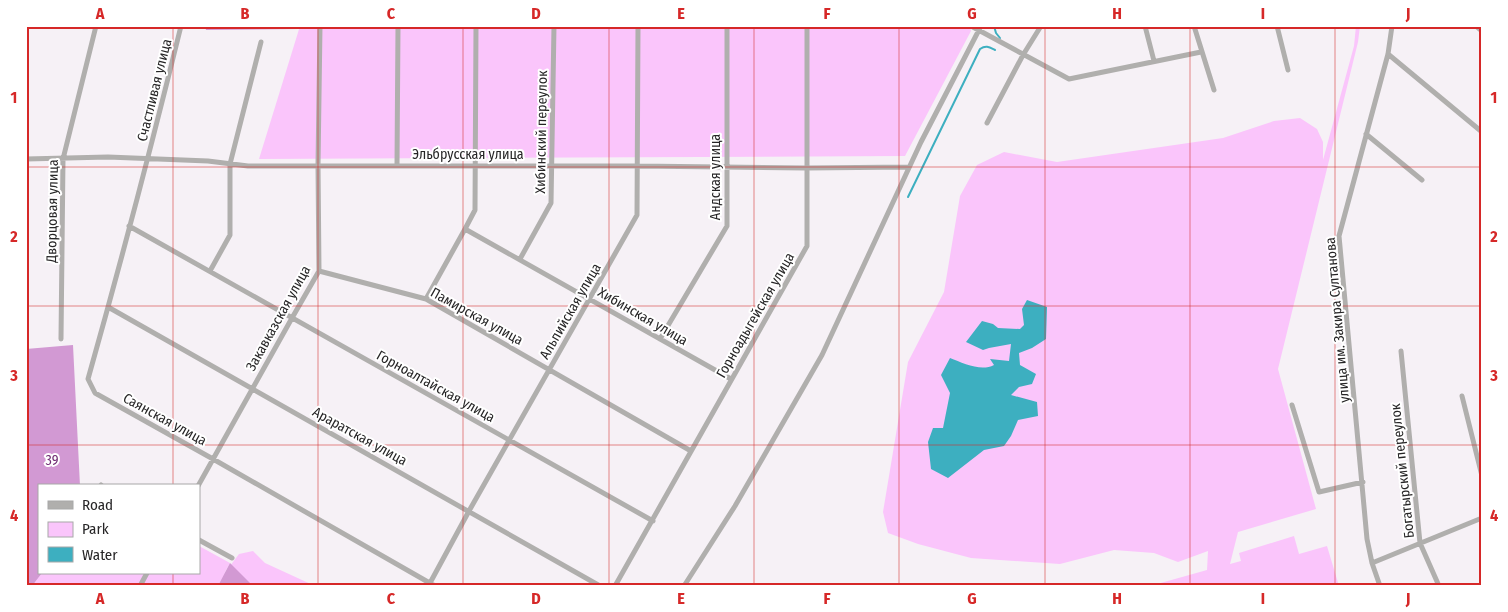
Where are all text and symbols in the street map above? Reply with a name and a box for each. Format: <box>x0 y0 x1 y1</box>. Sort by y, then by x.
text: A <box>95 4 105 23</box>
text: B <box>241 4 250 23</box>
text: C <box>387 4 396 23</box>
text: D <box>531 4 541 23</box>
text: E <box>677 4 685 23</box>
text: F <box>823 4 831 23</box>
text: G <box>967 4 977 23</box>
text: H <box>1112 4 1122 23</box>
text: I <box>1261 4 1265 23</box>
text: J <box>1405 4 1410 23</box>
street label: Счастливая улица <box>134 37 175 143</box>
street label: Хибинский переулок <box>532 70 551 194</box>
text: 1 <box>11 88 17 107</box>
text: 1 <box>1491 88 1497 107</box>
street label: Андская улица <box>707 134 724 220</box>
street label: Эльбрусская улица <box>412 146 524 163</box>
street label: Дворцовая улица <box>43 159 62 264</box>
text: 2 <box>9 227 18 246</box>
text: 2 <box>1489 227 1498 246</box>
street label: улица им. Закира Султанова <box>1322 236 1353 403</box>
street label: Горноадыгейская улица <box>713 249 798 381</box>
street label: Альпийская улица <box>536 260 605 362</box>
street label: Закавказская улица <box>242 263 314 374</box>
street label: Памирская улица <box>427 284 526 349</box>
street label: Хибинская улица <box>595 284 691 349</box>
street label: Горноалтайская улица <box>374 347 498 426</box>
text: 3 <box>9 366 18 385</box>
text: 3 <box>1489 366 1498 385</box>
street label: Саянская улица <box>120 390 210 449</box>
street label: Богатырский переулок <box>1387 402 1418 539</box>
street label: Араратская улица <box>310 403 410 469</box>
park label: 39 <box>46 452 59 469</box>
legend <box>38 484 200 574</box>
text: Road <box>82 496 113 514</box>
text: 4 <box>10 506 18 525</box>
text: 4 <box>1490 506 1498 525</box>
text: Park <box>82 520 109 538</box>
text: Water <box>82 546 118 564</box>
text: A <box>95 589 105 608</box>
text: B <box>241 589 250 608</box>
text: C <box>387 589 396 608</box>
text: D <box>531 589 541 608</box>
text: E <box>677 589 685 608</box>
text: F <box>823 589 831 608</box>
text: G <box>967 589 977 608</box>
text: H <box>1112 589 1122 608</box>
text: I <box>1261 589 1265 608</box>
text: J <box>1405 589 1410 608</box>

